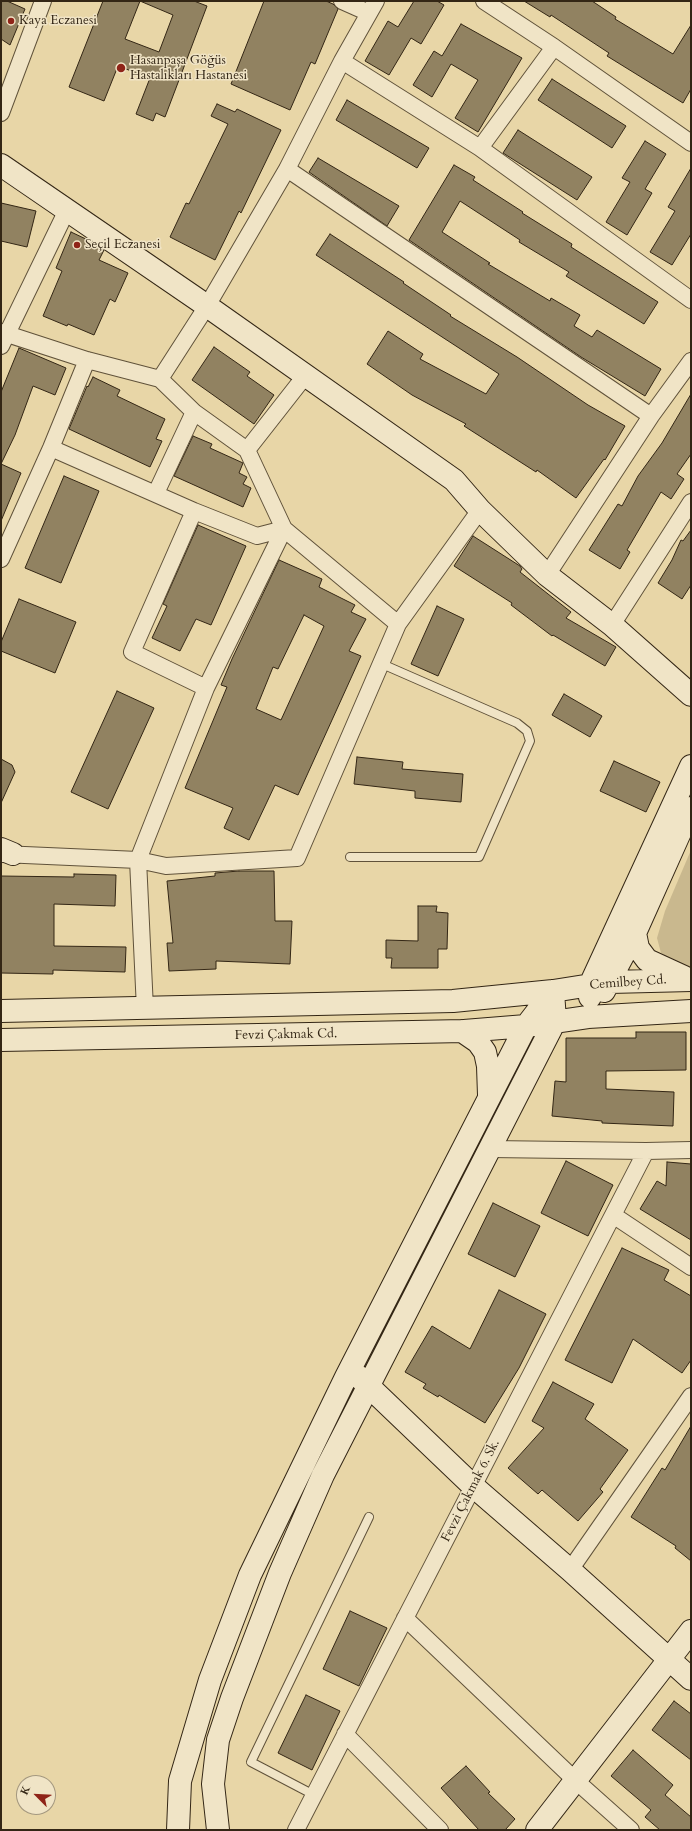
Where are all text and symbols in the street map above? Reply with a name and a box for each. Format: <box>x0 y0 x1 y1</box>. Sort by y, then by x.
place label: Kaya Eczanesi <box>19 13 97 29</box>
marker: Kaya Eczanesi <box>6 16 16 26</box>
place label: Hasanpaşa Göğüs Hastalıkları Hastanesi <box>130 53 247 84</box>
marker: Hasanpaşa Göğüs Hastalıkları Hastanesi <box>115 62 127 74</box>
place label: Seçil Eczanesi <box>85 237 160 253</box>
marker: Seçil Eczanesi <box>72 240 82 250</box>
street label: Cemilbey Cd. <box>589 973 667 993</box>
street label: Fevzi Çakmak Cd. <box>235 1026 337 1044</box>
street label: Fevzi Çakmak 6. Sk. <box>438 1437 504 1545</box>
north arrow <box>16 1775 56 1815</box>
text: K <box>17 1783 34 1797</box>

